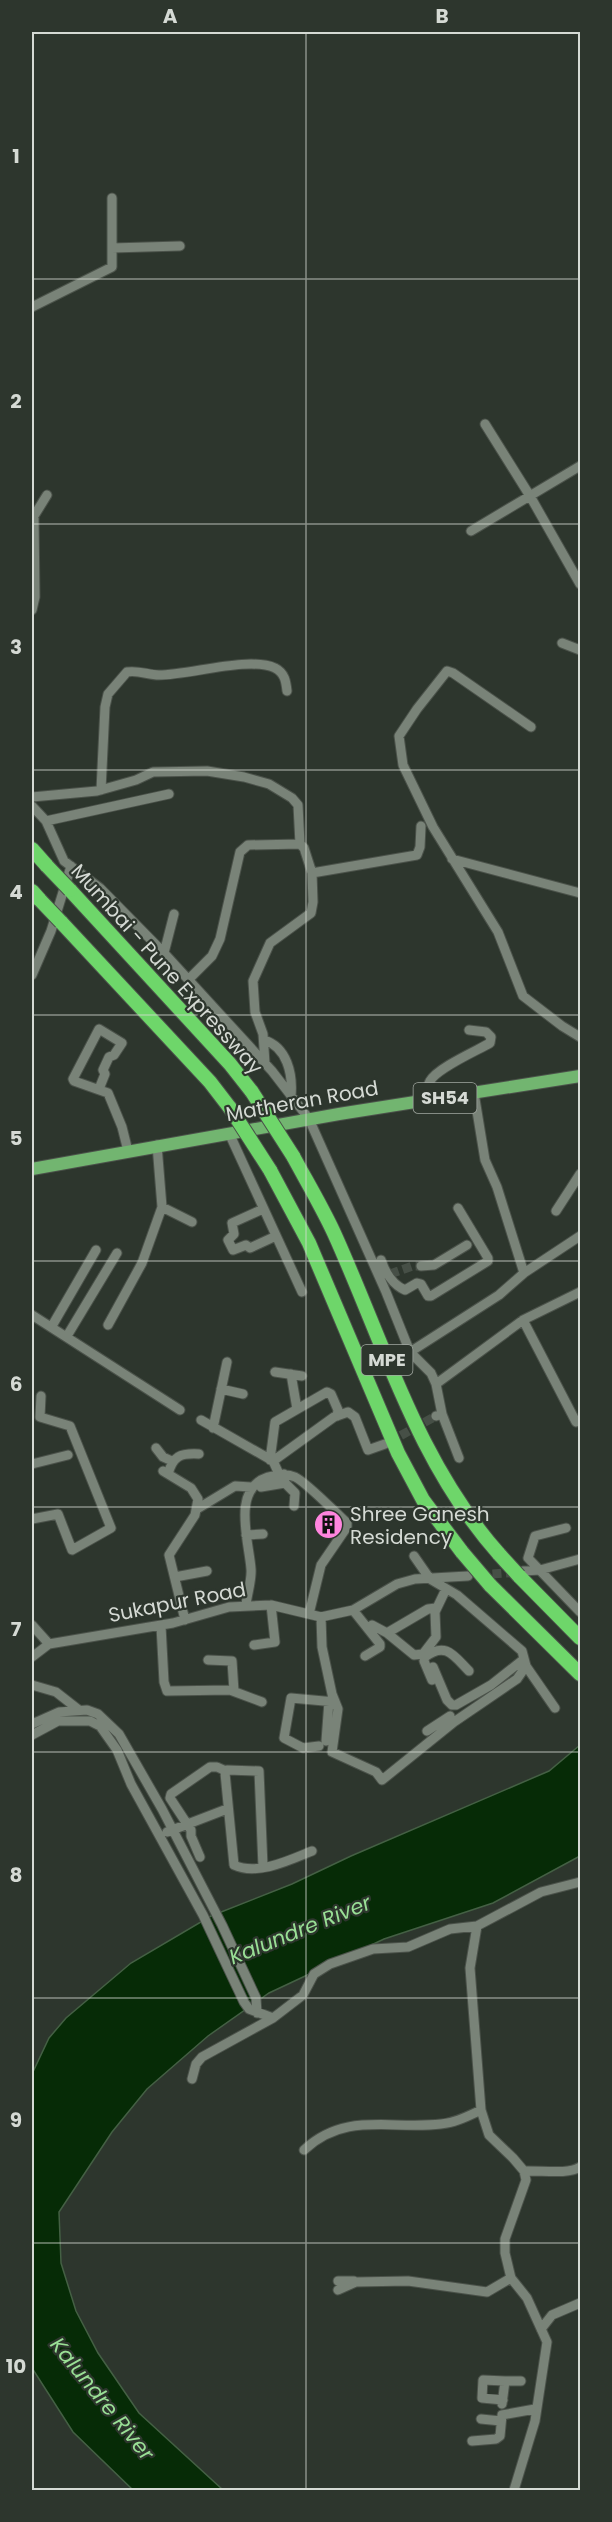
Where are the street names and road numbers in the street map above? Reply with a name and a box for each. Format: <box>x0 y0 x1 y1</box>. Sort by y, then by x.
street label: Mumbai - Pune Expressway <box>65 858 269 1080</box>
street label: Matheran Road <box>224 1074 380 1128</box>
road number: SH54 <box>414 1083 476 1113</box>
road number: MPE <box>362 1345 412 1375</box>
street label: Sukapur Road <box>106 1575 248 1629</box>

